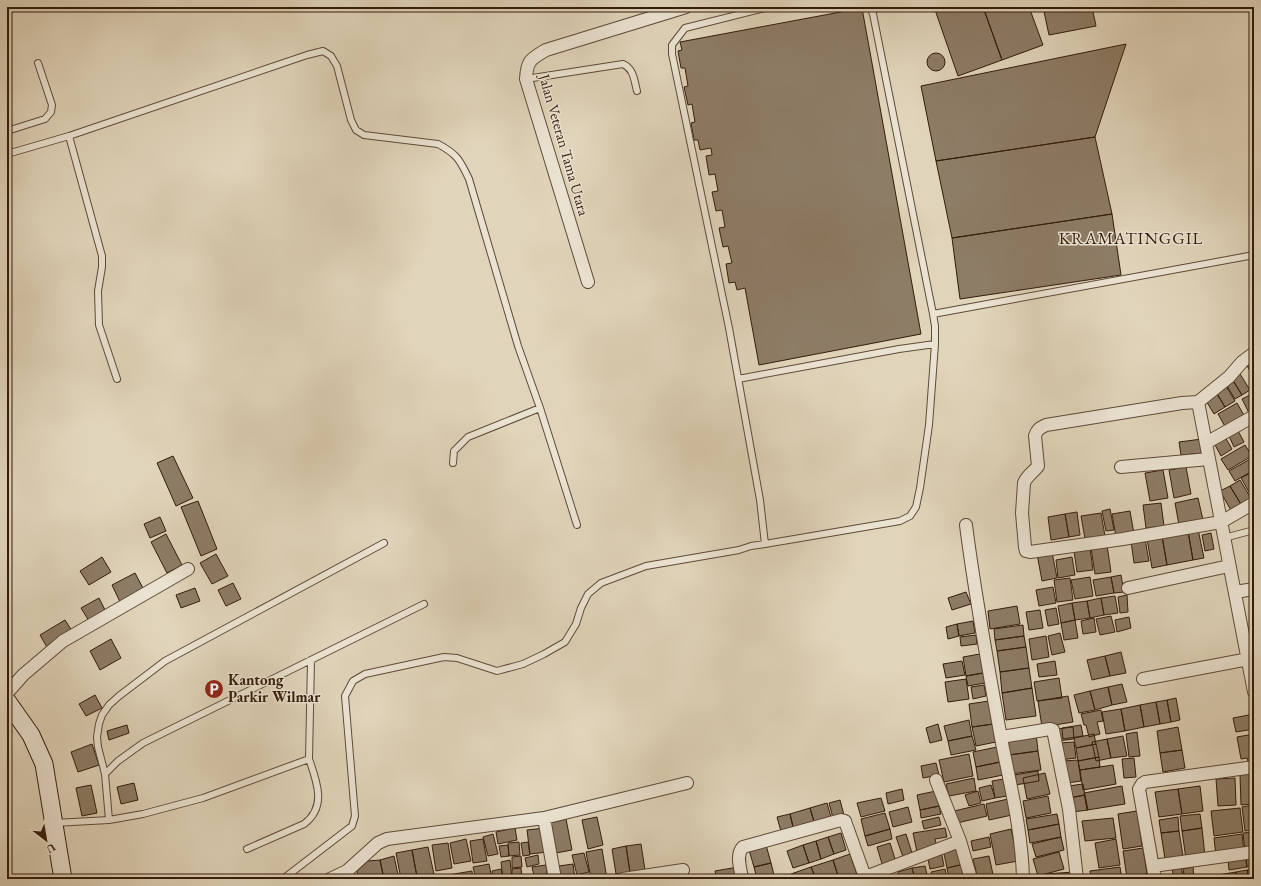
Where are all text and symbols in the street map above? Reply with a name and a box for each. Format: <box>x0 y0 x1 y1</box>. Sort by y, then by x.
street label: Jalan Veteran Tama Utara <box>535 70 594 218</box>
district label: KRAMATINGGIL <box>1059 227 1203 249</box>
place label: Kantong Parkir Wilmar <box>228 670 321 706</box>
parking icon: Kantong Parkir Wilmar <box>203 678 225 700</box>
north arrow <box>26 820 66 860</box>
text: U <box>43 840 58 857</box>

